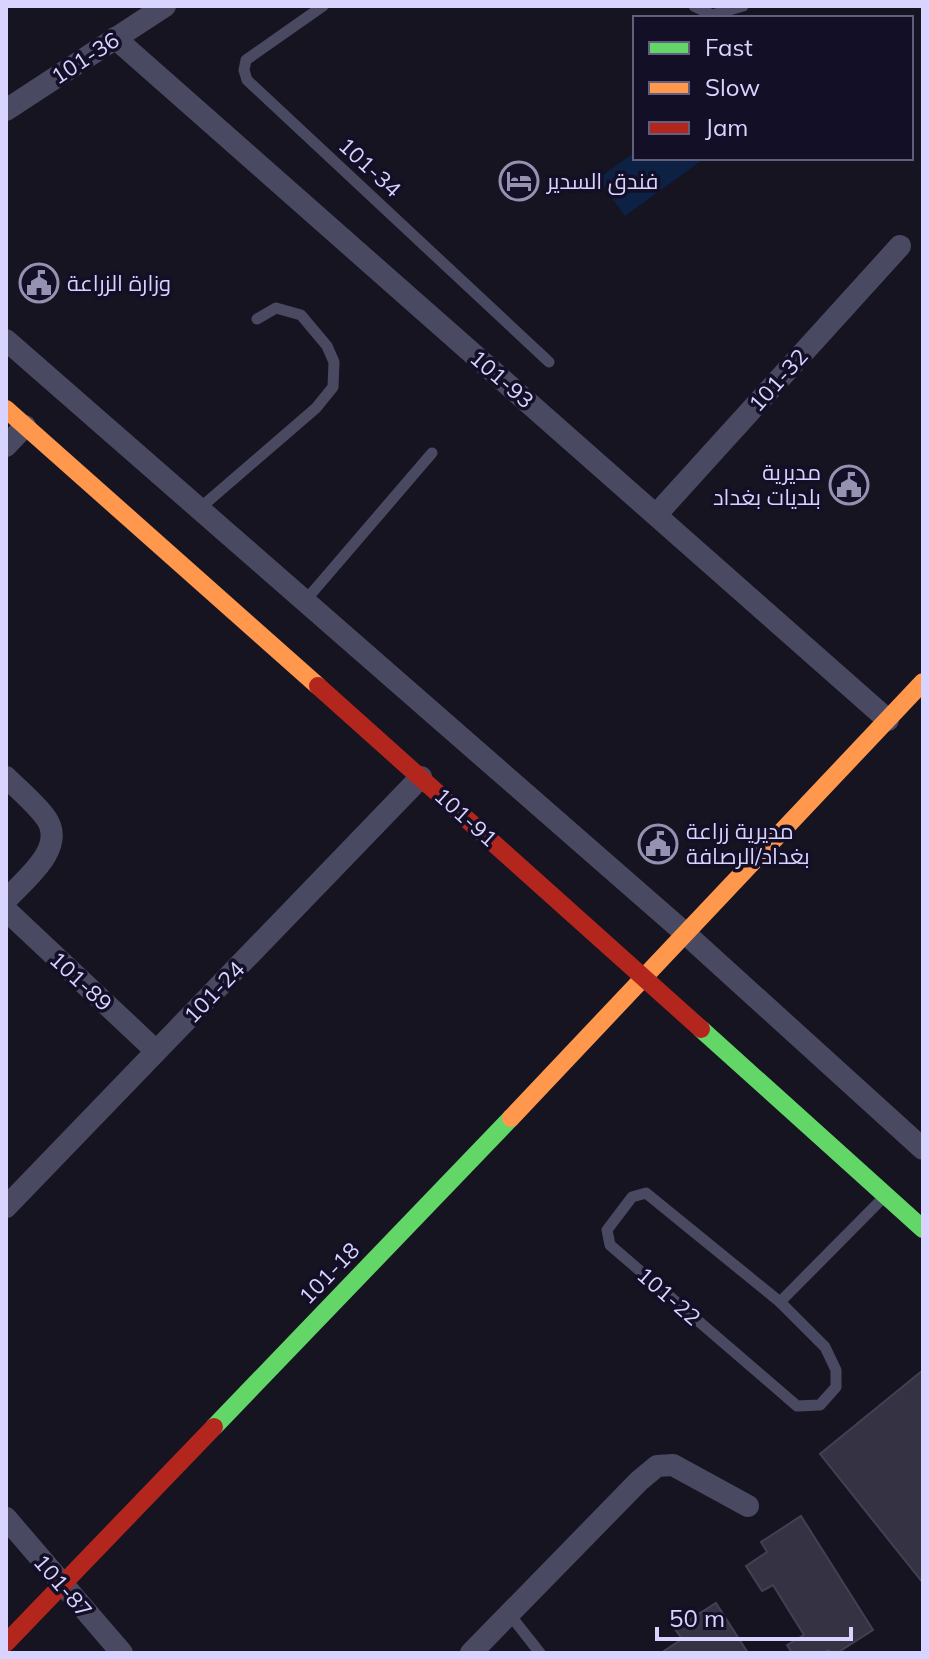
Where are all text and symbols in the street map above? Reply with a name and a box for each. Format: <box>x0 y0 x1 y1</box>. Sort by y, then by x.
legend <box>633 16 913 160</box>
street label: 101-36 <box>46 26 124 90</box>
text: Fast <box>705 32 753 62</box>
text: Slow <box>705 72 760 102</box>
text: Jam <box>705 112 748 142</box>
street label: 101-34 <box>333 131 407 203</box>
hotel icon: فندق السدير <box>498 160 540 202</box>
place label: فندق السدير <box>545 167 658 195</box>
public building icon: وزارة الزراعة <box>18 262 60 304</box>
place label: وزارة الزراعة <box>67 269 171 297</box>
street label: 101-32 <box>742 343 814 417</box>
street label: 101-93 <box>464 344 540 414</box>
place label: مديرية بلديات بغداد <box>713 458 821 511</box>
public building icon: مديرية بلديات بغداد <box>828 464 870 506</box>
street label: 101-91 <box>429 781 503 853</box>
place label: مديرية زراعة بغداد/الرصافة <box>686 817 810 870</box>
public building icon: مديرية زراعة بغداد/الرصافة <box>637 823 679 865</box>
street label: 101-89 <box>44 945 118 1017</box>
street label: 101-24 <box>178 955 250 1029</box>
street label: 101-18 <box>293 1236 365 1310</box>
street label: 101-22 <box>631 1261 707 1331</box>
street label: 101-87 <box>28 1548 98 1624</box>
scale bar <box>657 1591 851 1641</box>
text: 50 m <box>669 1603 725 1633</box>

